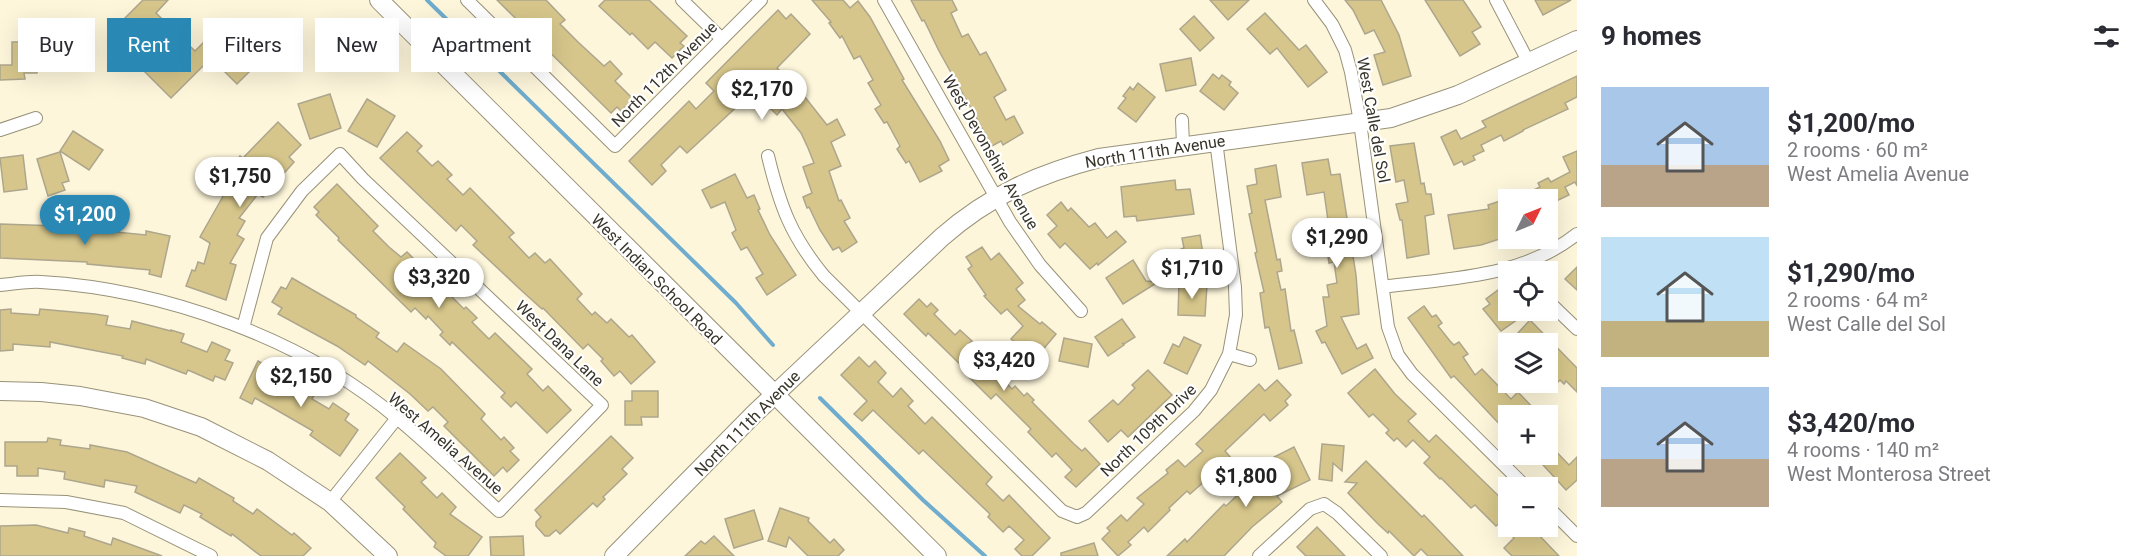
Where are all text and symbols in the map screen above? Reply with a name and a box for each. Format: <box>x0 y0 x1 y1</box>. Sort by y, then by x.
chip: Buy <box>18 18 95 72</box>
chip: Rent <box>107 18 191 72</box>
chip: Filters <box>203 18 303 72</box>
chip: New <box>315 18 399 72</box>
chip: Apartment <box>411 18 552 72</box>
street label: North 112th Avenue <box>608 18 721 131</box>
icon: filters <box>2090 20 2123 53</box>
text: 9 homes <box>1601 21 1702 51</box>
street label: West Calle del Sol <box>1353 56 1394 184</box>
pin: $2,170 <box>713 70 811 121</box>
street label: West Devonshire Avenue <box>938 72 1043 233</box>
text: $2,170 <box>731 77 793 101</box>
text: $1,200/mo <box>1787 108 1915 138</box>
icon: home <box>1649 111 1721 183</box>
street label: North 111th Avenue <box>1084 131 1227 172</box>
text: 2 rooms · 60 m² <box>1787 138 1928 162</box>
pin: $1,750 <box>191 157 289 208</box>
text: West Amelia Avenue <box>1787 162 1969 186</box>
text: $1,750 <box>209 164 271 188</box>
north arrow <box>1498 189 1558 249</box>
map controls <box>1498 189 1558 537</box>
pin: $1,200 <box>36 195 134 246</box>
text: $1,200 <box>54 202 116 226</box>
street label: West Indian School Road <box>587 210 726 349</box>
pin: $1,290 <box>1288 218 1386 269</box>
text: $1,290 <box>1306 225 1368 249</box>
pin: $1,710 <box>1143 249 1241 300</box>
text: $1,710 <box>1161 256 1223 280</box>
pin: $3,320 <box>390 258 488 309</box>
text: $1,290/mo <box>1787 258 1915 288</box>
button: locate <box>1498 261 1558 321</box>
icon: home <box>1649 261 1721 333</box>
text: $3,320 <box>408 265 470 289</box>
text: 2 rooms · 64 m² <box>1787 288 1928 312</box>
street label: West Dana Lane <box>512 296 608 390</box>
text: West Calle del Sol <box>1787 312 1946 336</box>
button: layers <box>1498 333 1558 393</box>
pin: $3,420 <box>955 341 1053 392</box>
text: $3,420 <box>973 348 1035 372</box>
pin: $2,150 <box>252 357 350 408</box>
text: $2,150 <box>270 364 332 388</box>
street label: North 111th Avenue <box>691 367 804 480</box>
street label: North 109th Drive <box>1097 380 1200 481</box>
street label: West Amelia Avenue <box>384 388 507 498</box>
button: + <box>1498 405 1558 465</box>
text: $3,420/mo <box>1787 408 1915 438</box>
icon: home <box>1649 411 1721 483</box>
text: 4 rooms · 140 m² <box>1787 438 1939 462</box>
pin: $1,800 <box>1197 457 1295 508</box>
text: West Monterosa Street <box>1787 462 1991 486</box>
text: $1,800 <box>1215 464 1277 488</box>
button: − <box>1498 477 1558 537</box>

